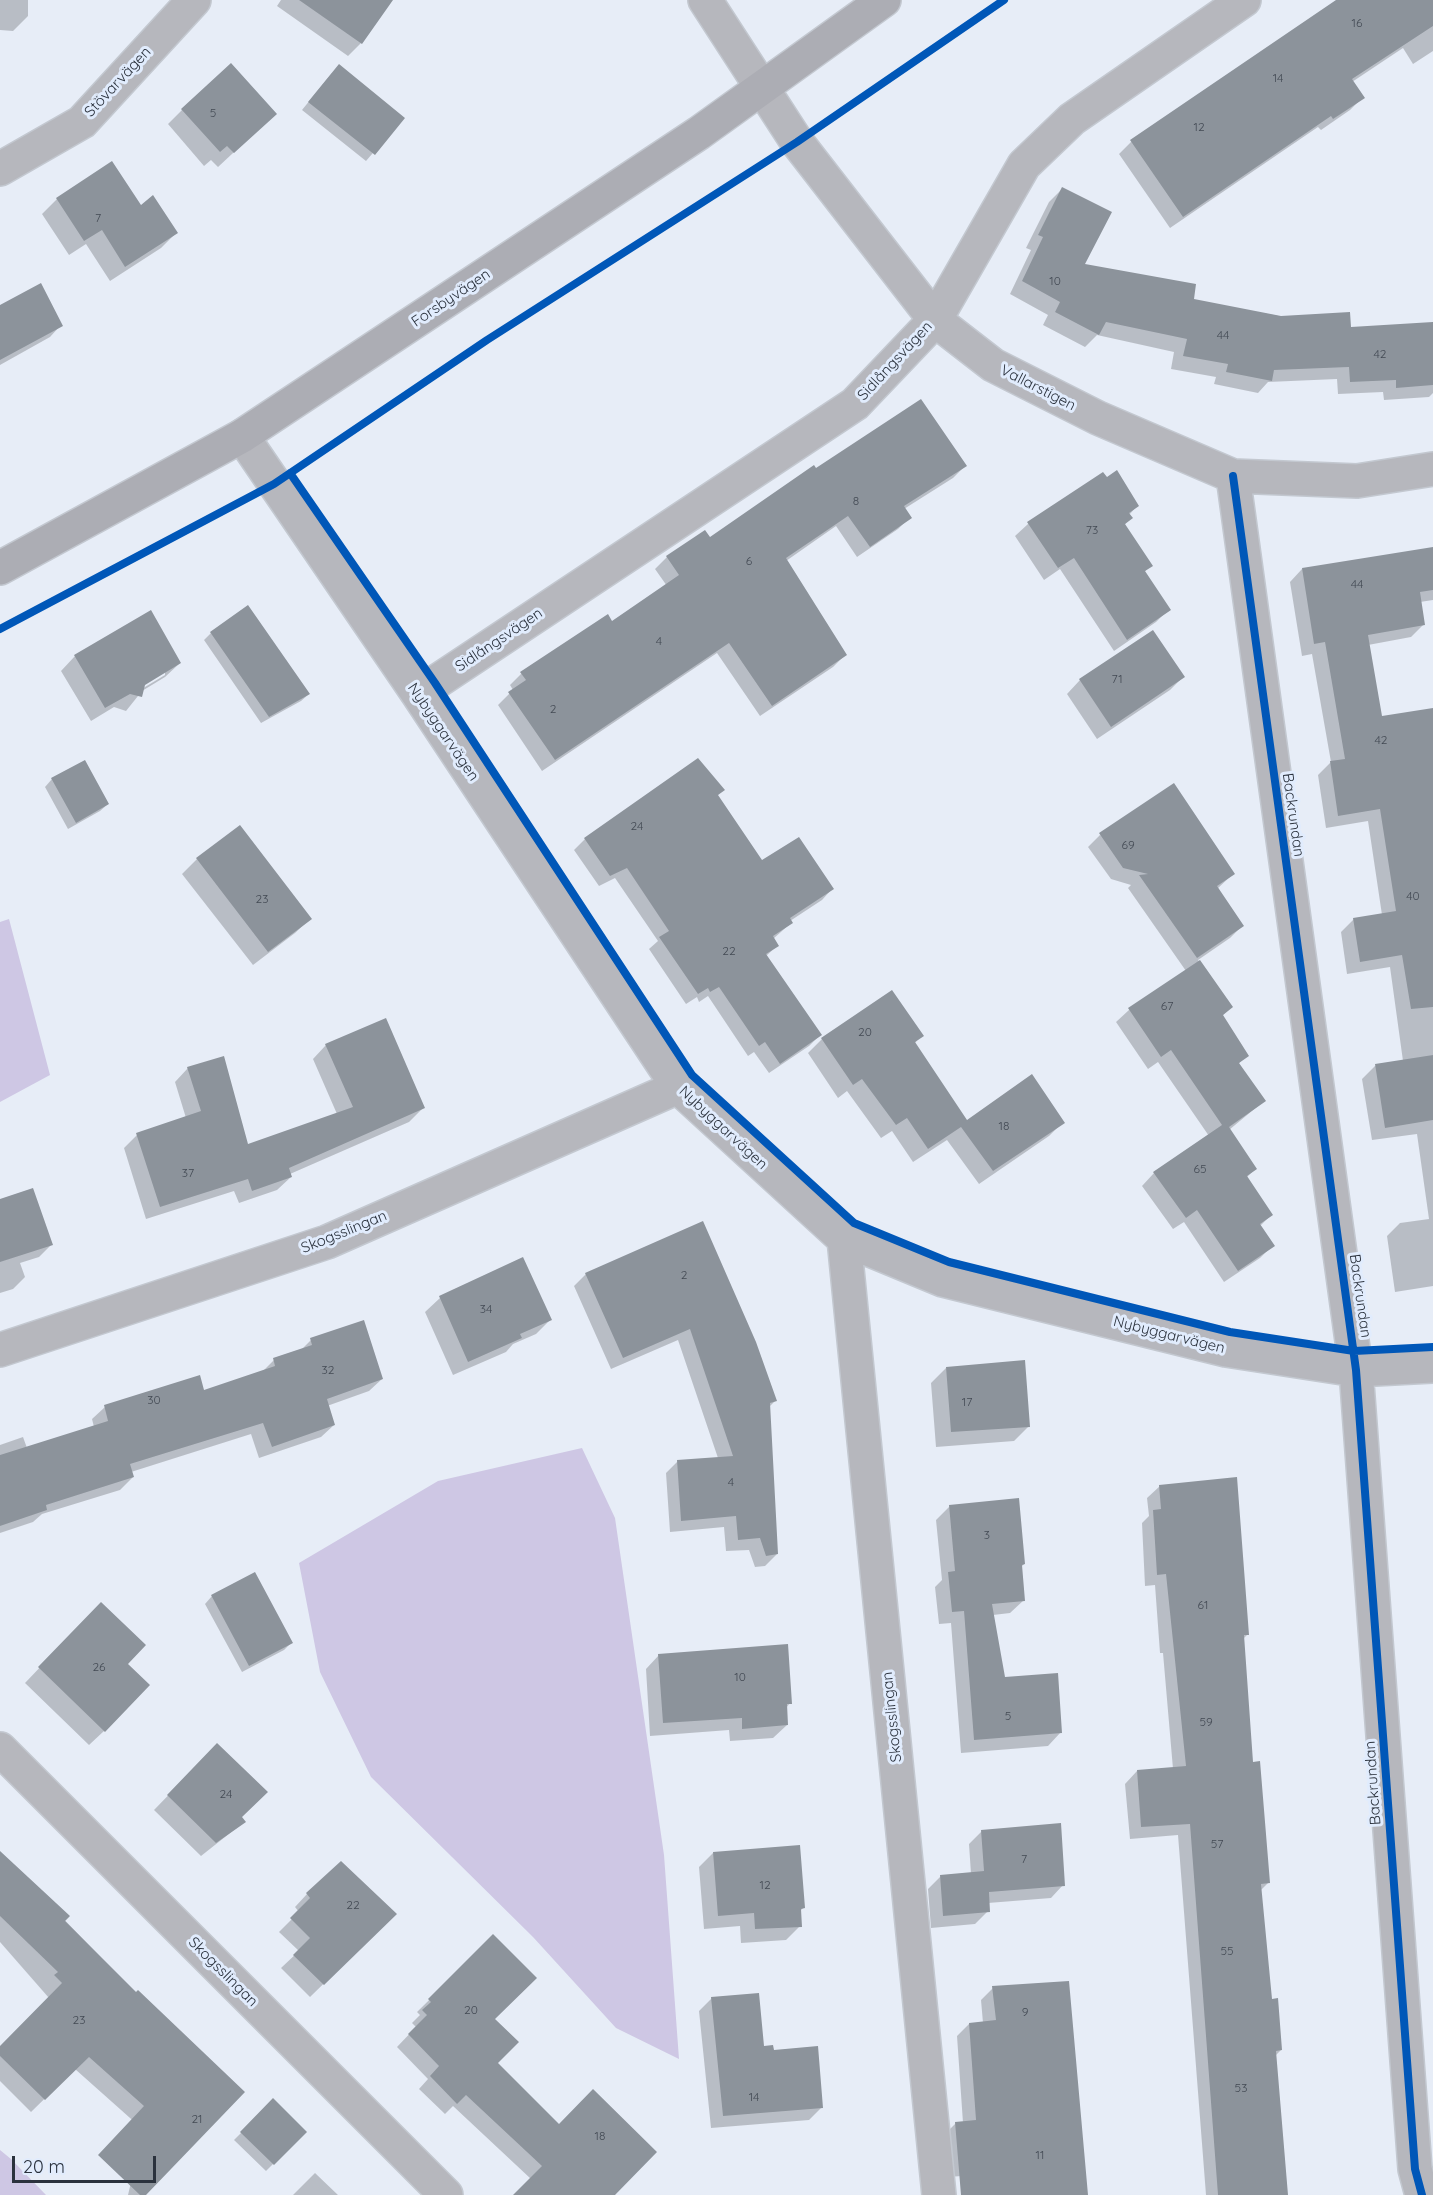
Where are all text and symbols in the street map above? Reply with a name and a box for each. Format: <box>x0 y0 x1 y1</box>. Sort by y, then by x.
house number: 16 <box>1352 16 1362 30</box>
street label: Stövarvägen <box>81 43 155 121</box>
house number: 14 <box>1273 71 1283 85</box>
house number: 5 <box>210 106 216 120</box>
house number: 12 <box>1193 120 1205 134</box>
house number: 7 <box>95 211 101 225</box>
street label: Forsbyvägen <box>408 265 494 331</box>
house number: 10 <box>1049 274 1061 288</box>
street label: Sidlångsvägen <box>854 318 936 404</box>
house number: 44 <box>1217 328 1229 342</box>
house number: 42 <box>1374 347 1386 361</box>
street label: Vallarstigen <box>997 361 1079 415</box>
house number: 8 <box>853 494 859 508</box>
house number: 73 <box>1086 523 1098 537</box>
house number: 6 <box>746 554 752 568</box>
house number: 44 <box>1351 577 1363 591</box>
street label: Sidlångsvägen <box>452 604 546 676</box>
house number: 4 <box>656 634 662 648</box>
house number: 71 <box>1111 672 1123 686</box>
street label: Nybyggarvägen <box>404 680 482 784</box>
house number: 2 <box>550 702 556 716</box>
house number: 42 <box>1375 733 1387 747</box>
street label: Backrundan <box>1278 772 1308 858</box>
house number: 24 <box>631 819 643 833</box>
house number: 69 <box>1121 838 1135 852</box>
house number: 40 <box>1406 889 1420 903</box>
house number: 23 <box>256 892 268 906</box>
house number: 22 <box>722 944 736 958</box>
house number: 67 <box>1161 999 1173 1013</box>
house number: 20 <box>858 1025 872 1039</box>
street label: Nybyggarvägen <box>675 1082 771 1174</box>
house number: 18 <box>999 1119 1009 1133</box>
house number: 65 <box>1194 1162 1206 1176</box>
house number: 37 <box>182 1166 194 1180</box>
street label: Skogsslingan <box>299 1207 389 1257</box>
street label: Backrundan <box>1345 1253 1375 1339</box>
house number: 2 <box>681 1268 687 1282</box>
house number: 34 <box>480 1302 492 1316</box>
street label: Nybyggarvägen <box>1111 1312 1227 1358</box>
house number: 32 <box>322 1363 334 1377</box>
house number: 30 <box>147 1393 161 1407</box>
house number: 17 <box>962 1395 972 1409</box>
house number: 4 <box>728 1475 734 1489</box>
house number: 3 <box>984 1528 990 1542</box>
house number: 61 <box>1198 1598 1208 1612</box>
house number: 26 <box>92 1660 106 1674</box>
house number: 10 <box>734 1670 746 1684</box>
street label: Skogsslingan <box>878 1671 906 1763</box>
house number: 5 <box>1005 1709 1011 1723</box>
house number: 59 <box>1199 1715 1213 1729</box>
street label: Backrundan <box>1361 1740 1385 1826</box>
house number: 24 <box>220 1787 232 1801</box>
house number: 57 <box>1211 1837 1223 1851</box>
house number: 7 <box>1021 1852 1027 1866</box>
house number: 12 <box>759 1878 771 1892</box>
house number: 22 <box>346 1898 360 1912</box>
street label: Skogsslingan <box>185 1934 261 2010</box>
house number: 55 <box>1220 1944 1234 1958</box>
house number: 20 <box>464 2003 478 2017</box>
house number: 9 <box>1022 2005 1028 2019</box>
house number: 23 <box>73 2013 85 2027</box>
house number: 53 <box>1235 2081 1247 2095</box>
house number: 14 <box>749 2090 759 2104</box>
house number: 21 <box>191 2112 203 2126</box>
house number: 18 <box>595 2129 605 2143</box>
scale bar <box>15 2144 159 2182</box>
house number: 11 <box>1036 2148 1044 2162</box>
text: 20 m <box>23 2155 65 2178</box>

